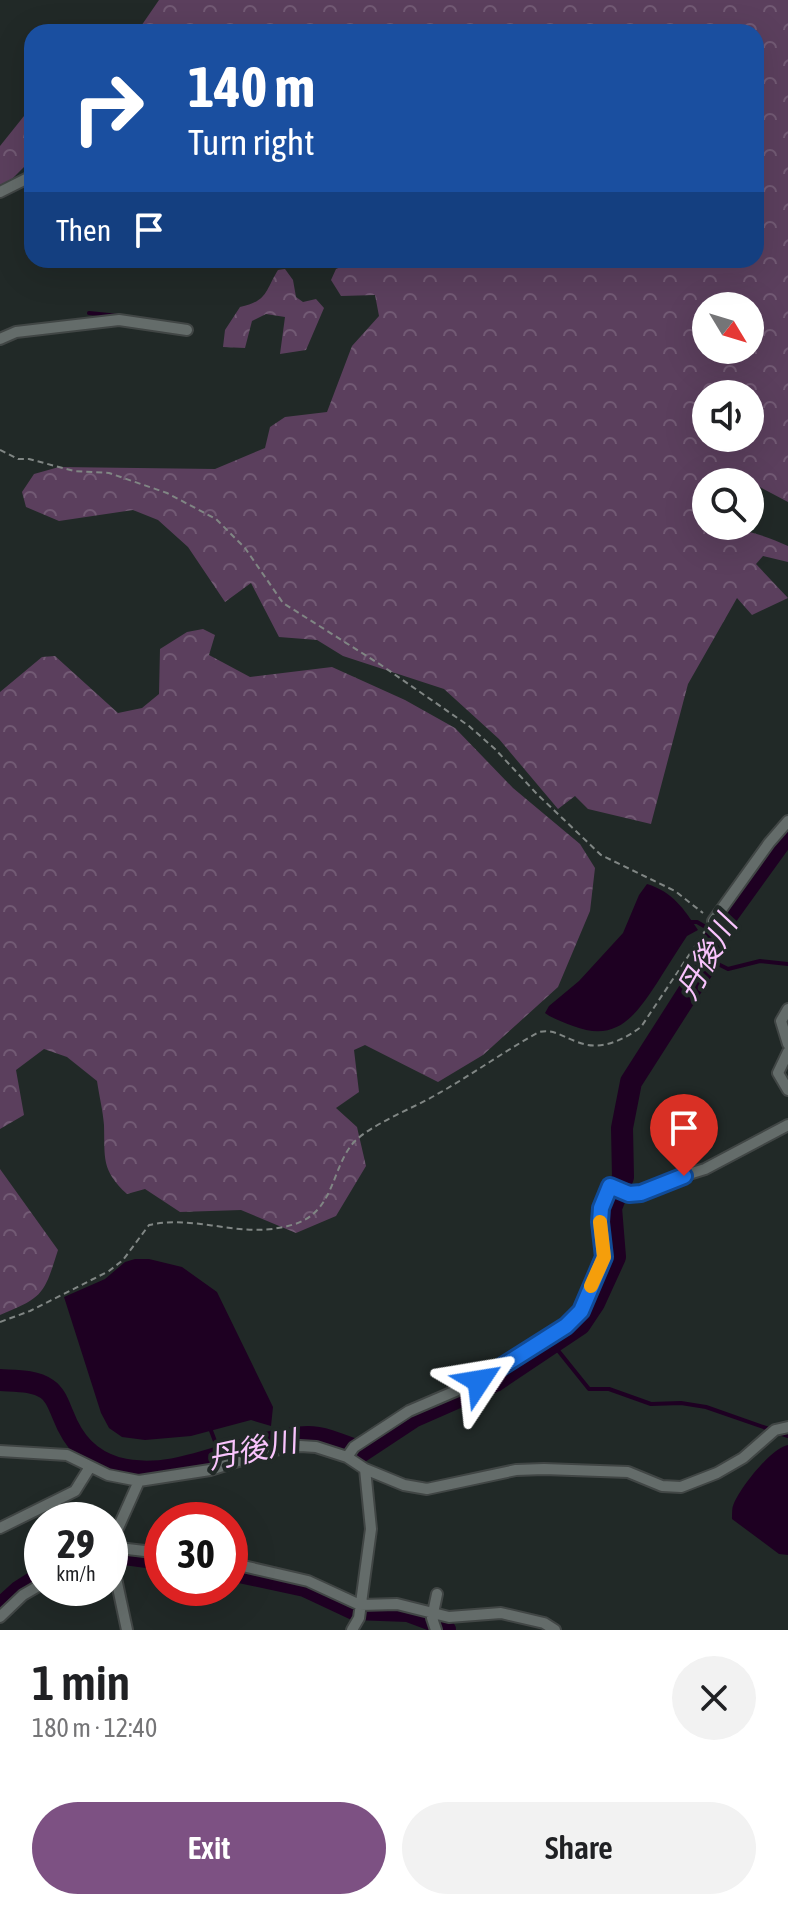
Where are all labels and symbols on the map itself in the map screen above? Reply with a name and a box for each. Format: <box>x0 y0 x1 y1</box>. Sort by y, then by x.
north arrow <box>692 292 764 364</box>
water label: 丹後川 <box>669 907 744 1005</box>
pin <box>650 1094 718 1176</box>
position arrow <box>437 1339 521 1423</box>
water label: 丹後川 <box>204 1422 302 1475</box>
speed limit sign: 30 <box>144 1502 248 1606</box>

